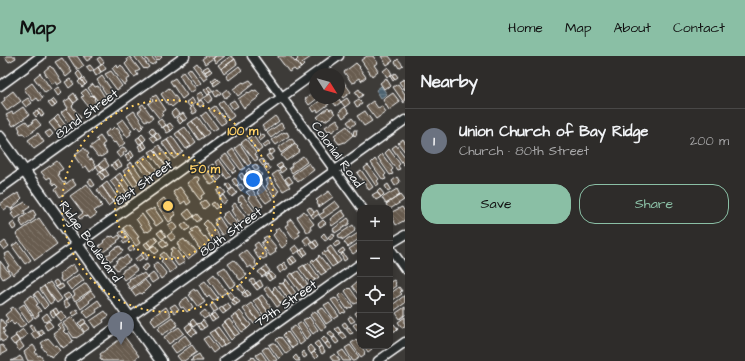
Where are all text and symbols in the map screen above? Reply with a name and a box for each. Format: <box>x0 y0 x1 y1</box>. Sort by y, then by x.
text: Map <box>20 15 56 42</box>
text: Home <box>508 18 543 38</box>
text: Map <box>565 18 591 38</box>
text: About <box>613 18 651 38</box>
text: Contact <box>673 18 725 38</box>
north arrow <box>309 68 345 104</box>
text: Nearby <box>421 70 478 94</box>
street label: 82nd Street <box>51 84 123 143</box>
street label: Colonial Road <box>307 118 368 192</box>
text: Union Church of Bay Ridge <box>459 121 648 142</box>
text: 100 m <box>228 123 259 140</box>
text: 1 <box>433 132 435 150</box>
text: 200 m <box>690 132 729 150</box>
text: Church · 80th Street <box>459 142 589 160</box>
street label: 81st Street <box>111 155 177 210</box>
text: 50 m <box>190 161 221 178</box>
your location <box>243 170 263 190</box>
button: Save <box>421 184 571 224</box>
button: Share <box>579 184 729 224</box>
street label: Ridge Boulevard <box>54 197 126 287</box>
centre of rings <box>161 199 175 213</box>
street label: 80th Street <box>196 202 266 261</box>
map controls <box>357 205 393 349</box>
button: + <box>357 205 393 241</box>
button: − <box>357 241 393 277</box>
street label: 79th Street <box>251 275 321 332</box>
button: locate <box>357 277 393 313</box>
pin: 1 <box>108 312 134 345</box>
button: layers <box>357 313 393 349</box>

